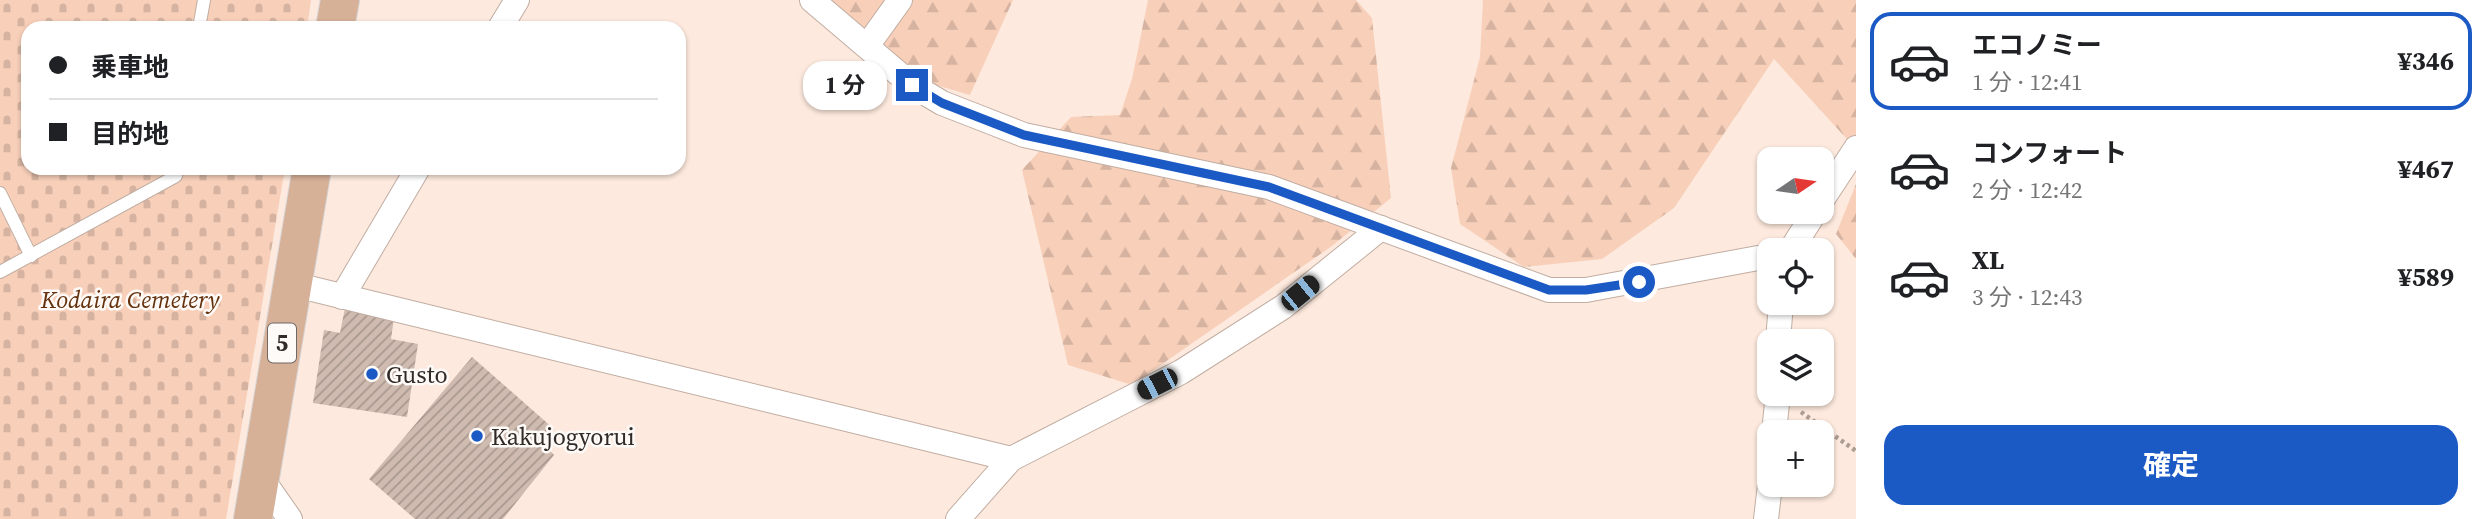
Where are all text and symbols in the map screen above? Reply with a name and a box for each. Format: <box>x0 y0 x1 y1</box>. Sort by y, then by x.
text: エコノミー <box>1972 27 2102 63</box>
icon: car <box>1888 30 1951 93</box>
text: ¥346 <box>2398 43 2454 79</box>
text: 乗車地 <box>91 49 169 85</box>
callout: 1 分 <box>804 60 888 110</box>
text: 1 分 · 12:41 <box>1972 66 2082 98</box>
text: 1 分 <box>825 69 865 101</box>
route end <box>896 69 928 101</box>
text: 目的地 <box>91 116 169 152</box>
text: コンフォート <box>1972 135 2127 171</box>
icon: car <box>1888 138 1951 201</box>
north arrow <box>1757 147 1834 224</box>
map controls <box>1757 147 1834 497</box>
text: ¥467 <box>2398 151 2454 187</box>
text: 2 分 · 12:42 <box>1972 174 2082 206</box>
button: locate <box>1757 238 1834 315</box>
text: XL <box>1972 242 2004 278</box>
icon: car <box>1888 246 1951 309</box>
text: ¥589 <box>2398 259 2454 295</box>
route start <box>1623 266 1655 298</box>
car <box>1278 272 1323 314</box>
text: 3 分 · 12:43 <box>1972 281 2082 313</box>
park label: Kodaira Cemetery <box>40 283 220 316</box>
road number: 5 <box>268 324 296 362</box>
button: layers <box>1757 329 1834 406</box>
place label: Gusto <box>386 358 448 391</box>
car <box>1134 365 1181 403</box>
marker: Gusto <box>364 366 380 382</box>
place label: Kakujogyorui <box>491 420 635 453</box>
button: + <box>1757 420 1834 497</box>
button: 確定 <box>1884 425 2458 505</box>
marker: Kakujogyorui <box>469 428 485 444</box>

